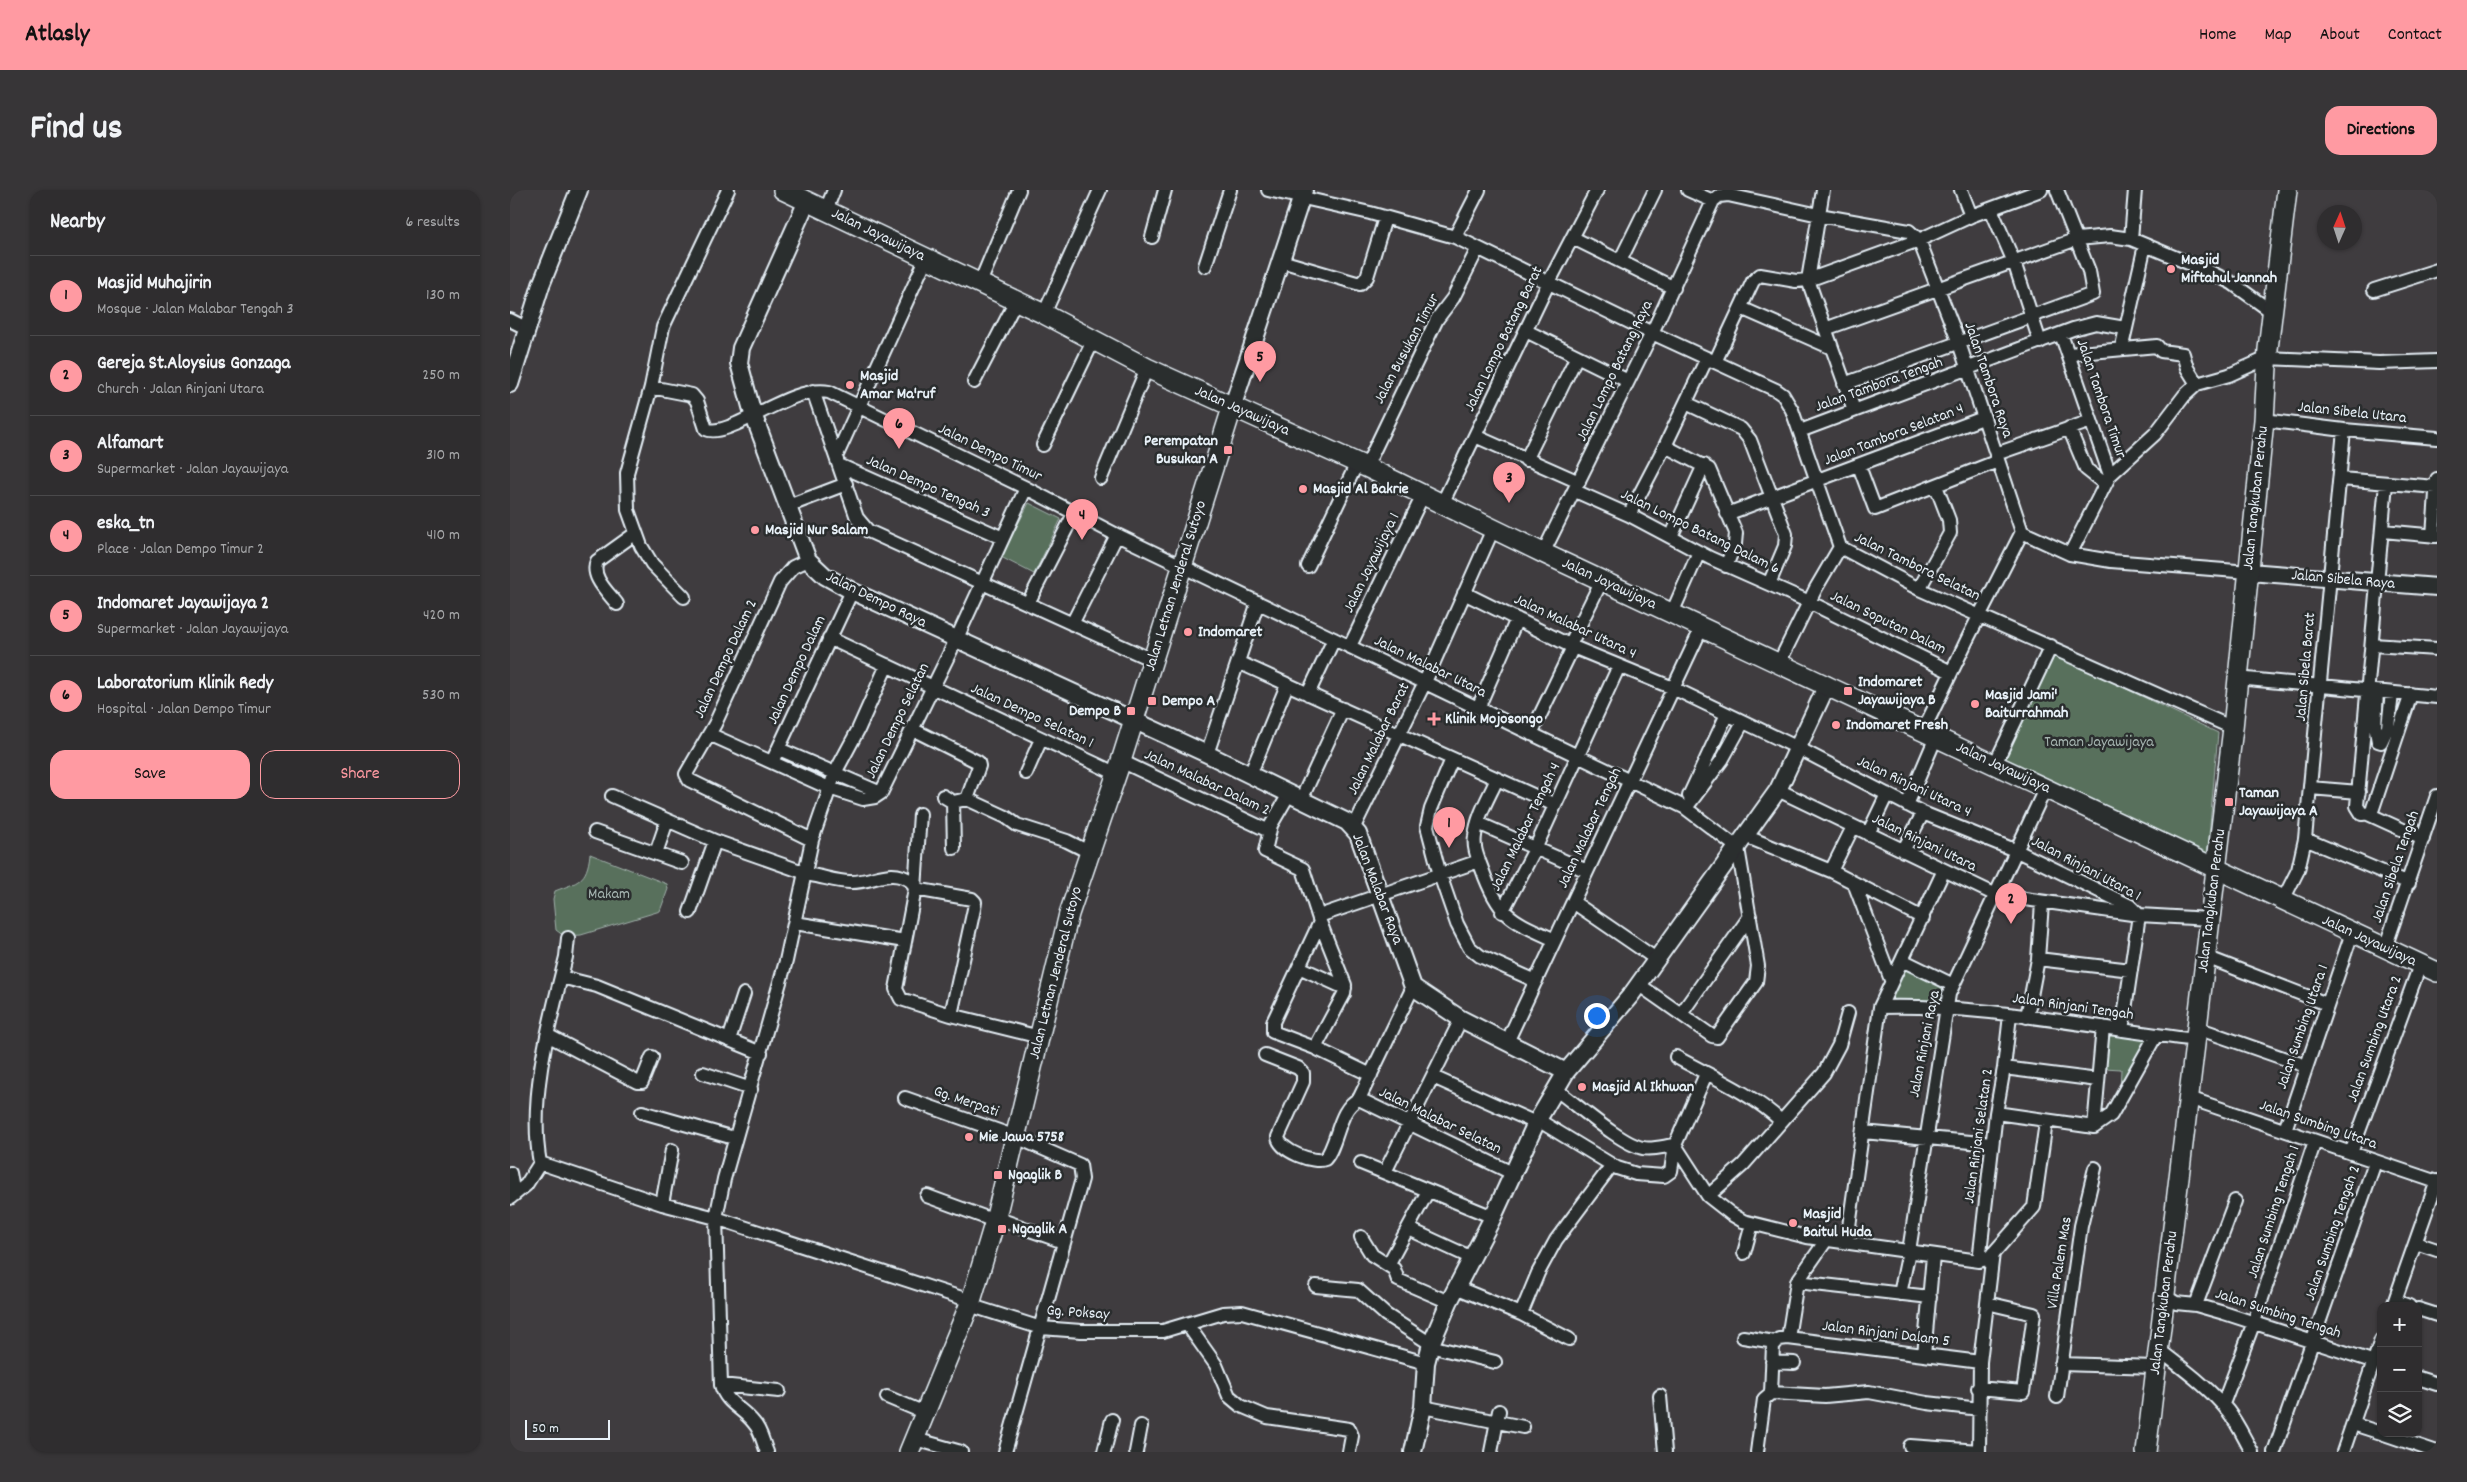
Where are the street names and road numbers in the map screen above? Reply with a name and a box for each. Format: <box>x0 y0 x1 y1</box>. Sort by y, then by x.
street label: Jalan Jayawijaya <box>827 202 929 268</box>
street label: Jalan Lompo Batang Barat <box>1459 262 1549 416</box>
street label: Jalan Busukan Timur <box>1368 290 1446 408</box>
street label: Jalan Lompo Batang Raya <box>1571 296 1659 445</box>
street label: Jalan Tambora Raya <box>1957 319 2019 441</box>
street label: Jalan Tambora Timur <box>2070 336 2132 462</box>
street label: Jalan Tambora Tengah <box>1812 351 1946 419</box>
street label: Jalan Jayawijaya <box>1191 380 1294 442</box>
street label: Jalan Sibela Utara <box>2297 396 2408 430</box>
street label: Jalan Tambora Selatan 4 <box>1821 398 1967 472</box>
street label: Jalan Dempo Timur <box>934 418 1046 488</box>
street label: Jalan Tangkuban Perahu <box>2237 425 2275 571</box>
street label: Jalan Dempo Tengah 3 <box>862 449 994 525</box>
street label: Jalan Lompo Batang Dalam 6 <box>1616 483 1784 581</box>
street label: Jalan Letnan Jenderal Sutoyo <box>1139 498 1213 674</box>
street label: Jalan Jayawijaya 1 <box>1338 509 1406 617</box>
street label: Jalan Tambora Selatan <box>1850 526 1984 608</box>
street label: Jalan Jayawijaya <box>1558 552 1660 616</box>
street label: Jalan Sibela Raya <box>2290 564 2396 596</box>
street label: Jalan Dempo Raya <box>822 566 931 635</box>
street label: Jalan Soputan Dalam <box>1826 585 1950 661</box>
street label: Jalan Malabar Utara 4 <box>1510 589 1640 665</box>
street label: Jalan Dempo Dalam 2 <box>688 596 764 722</box>
street label: Jalan Dempo Dalam <box>762 612 832 728</box>
street label: Jalan Sibela Barat <box>2290 612 2322 722</box>
street label: Jalan Malabar Utara <box>1370 630 1491 704</box>
street label: Jalan Dempo Selatan <box>860 659 936 783</box>
street label: Jalan Dempo Selatan 1 <box>967 677 1097 755</box>
street label: Jalan Malabar Barat <box>1342 679 1416 799</box>
street label: Jalan Jayawijaya <box>1952 736 2054 800</box>
street label: Jalan Malabar Dalam 2 <box>1140 744 1274 822</box>
street label: Jalan Rinjani Utara 4 <box>1853 750 1975 824</box>
street label: Jalan Malabar Tengah 4 <box>1485 759 1567 895</box>
street label: Jalan Malabar Tengah <box>1552 764 1628 892</box>
street label: Jalan Rinjani Utara <box>1868 808 1981 879</box>
street label: Jalan Sibela Tengah <box>2366 808 2426 926</box>
street label: Jalan Tangkuban Perahu <box>2192 828 2232 974</box>
street label: Jalan Malabar Raya <box>1345 830 1409 948</box>
street label: Jalan Rinjani Utara 1 <box>2027 830 2145 908</box>
street label: Jalan Letnan Jenderal Sutoyo <box>1023 884 1089 1062</box>
street label: Jalan Jayawijaya <box>2318 909 2420 973</box>
street label: Jalan Sumbing Utara 1 <box>2271 962 2335 1092</box>
street label: Jalan Sumbing Utara 2 <box>2341 972 2409 1106</box>
street label: Jalan Rinjani Tengah <box>2011 987 2135 1027</box>
street label: Jalan Rinjani Raya <box>1903 988 1947 1100</box>
street label: Jalan Rinjani Selatan 2 <box>1958 1067 2000 1205</box>
street label: Gg. Merpati <box>930 1080 1002 1124</box>
street label: Jalan Malabar Selatan <box>1375 1081 1505 1161</box>
street label: Jalan Sumbing Utara <box>2256 1094 2380 1156</box>
street label: Jalan Sumbing Tengah 1 <box>2242 1143 2306 1281</box>
street label: Jalan Sumbing Tengah 2 <box>2299 1162 2367 1304</box>
street label: Villa Palem Mas <box>2041 1215 2079 1311</box>
street label: Jalan Tangkuban Perahu <box>2144 1230 2184 1376</box>
street label: Jalan Sumbing Tengah <box>2212 1283 2344 1345</box>
street label: Gg. Poksay <box>1046 1299 1111 1327</box>
street label: Jalan Rinjani Dalam 5 <box>1821 1315 1951 1353</box>

